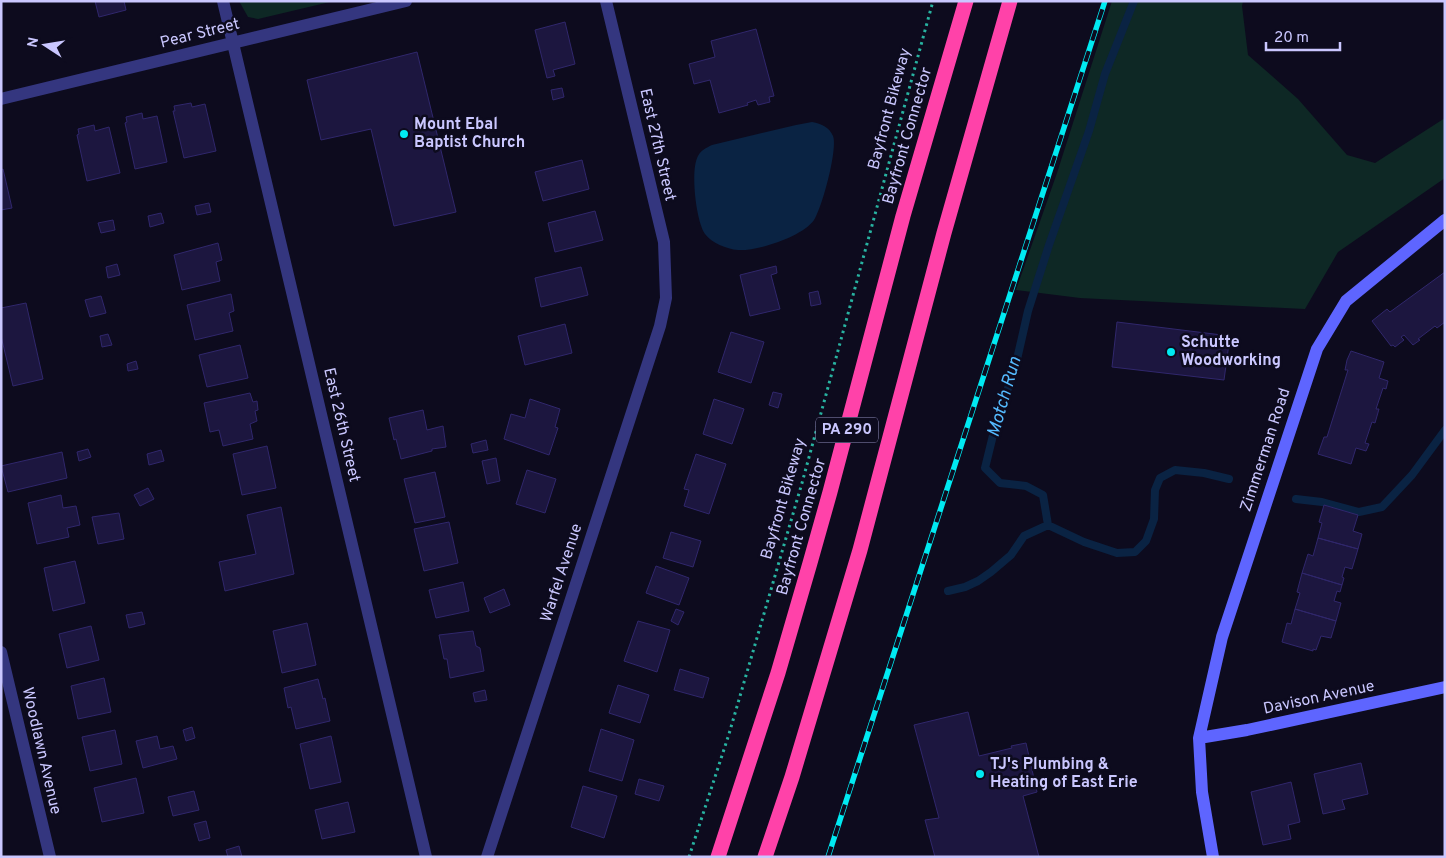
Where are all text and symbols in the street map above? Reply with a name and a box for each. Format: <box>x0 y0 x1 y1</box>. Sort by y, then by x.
street label: Pear Street <box>158 14 242 54</box>
north arrow <box>20 20 70 70</box>
scale bar <box>1266 20 1340 52</box>
text: 20 m <box>1274 29 1309 48</box>
text: N <box>24 36 43 49</box>
street label: Bayfront Bikeway <box>864 46 916 172</box>
street label: Bayfront Connector <box>879 65 937 207</box>
street label: East 27th Street <box>634 87 680 203</box>
place label: Mount Ebal Baptist Church <box>414 115 525 153</box>
marker: Mount Ebal Baptist Church <box>398 128 410 140</box>
place label: Schutte Woodworking <box>1181 333 1281 371</box>
marker: Schutte Woodworking <box>1165 346 1177 358</box>
water label: Motch Run <box>983 354 1028 440</box>
street label: East 26th Street <box>318 366 364 484</box>
street label: Zimmerman Road <box>1237 386 1295 514</box>
road number: PA 290 <box>816 418 878 442</box>
street label: Bayfront Bikeway <box>757 436 811 562</box>
street label: Bayfront Connector <box>773 456 831 598</box>
street label: Warfel Avenue <box>537 521 587 625</box>
street label: Davison Avenue <box>1262 676 1376 720</box>
street label: Woodlawn Avenue <box>17 685 65 817</box>
place label: TJ's Plumbing & Heating of East Erie <box>990 755 1138 793</box>
marker: TJ's Plumbing & Heating of East Erie <box>974 768 986 780</box>

